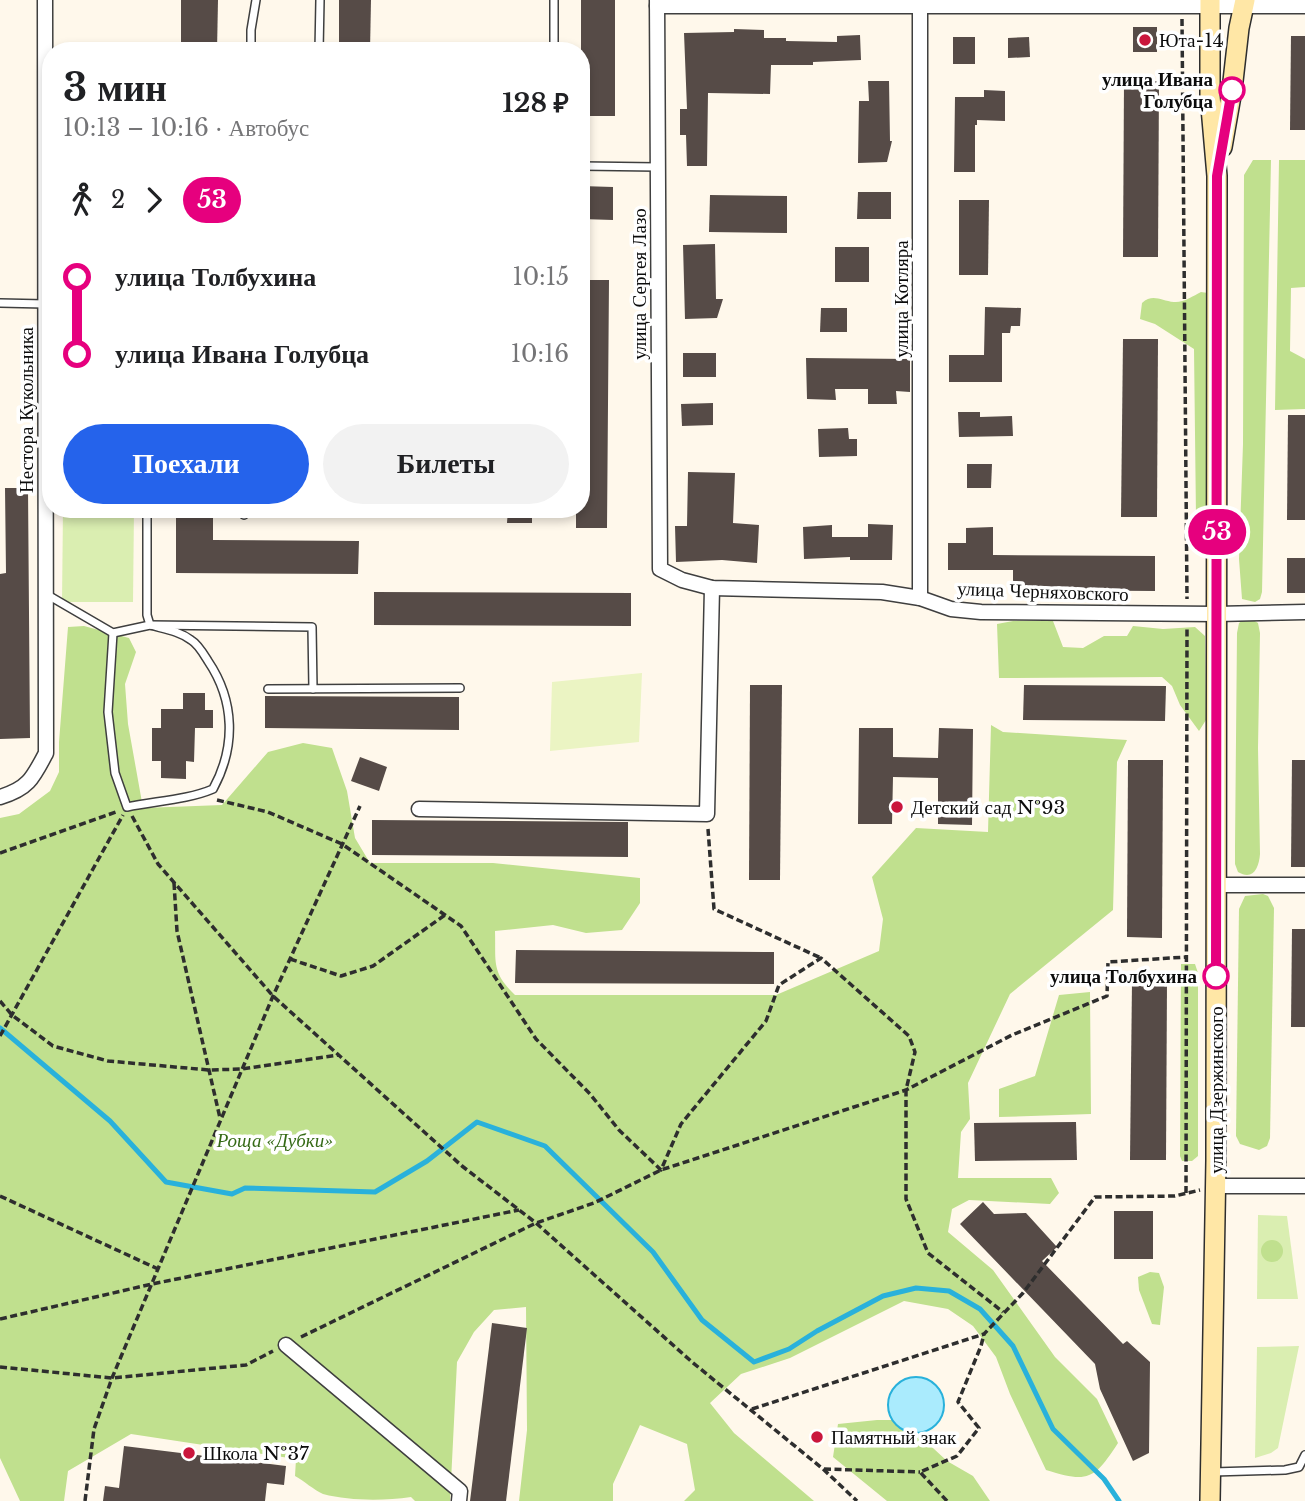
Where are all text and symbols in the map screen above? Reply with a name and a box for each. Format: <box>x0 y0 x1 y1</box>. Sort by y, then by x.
place label: Юта-14 <box>1159 29 1224 52</box>
marker: Юта-14 <box>1137 32 1153 48</box>
text: 3 мин <box>63 64 167 111</box>
place label: улица Ивана Голубца <box>1102 68 1213 113</box>
marker: улица Ивана Голубца <box>1219 77 1245 103</box>
text: 128 ₽ <box>502 87 569 119</box>
text: 10:13 – 10:16 · Автобус <box>63 114 309 142</box>
icon: walk <box>63 181 101 219</box>
icon: forward <box>135 181 173 219</box>
text: 53 <box>197 185 227 214</box>
text: 2 <box>111 186 125 214</box>
street label: улица Сергея Лазо <box>628 208 651 360</box>
street label: улица Котляра <box>890 240 913 358</box>
text: улица Толбухина <box>115 261 316 293</box>
text: 10:15 <box>512 263 569 291</box>
street label: Нестора Кукольника <box>15 326 38 493</box>
text: улица Ивана Голубца <box>115 338 369 370</box>
text: 10:16 <box>511 340 569 368</box>
button: Поехали <box>63 424 309 504</box>
button: Билеты <box>323 424 569 504</box>
line badge: 53 <box>1186 509 1248 555</box>
text: 53 <box>1202 517 1232 546</box>
street label: улица Черняховского <box>957 577 1129 606</box>
place label: Детский сад №93 <box>911 796 1065 819</box>
marker: Детский сад №93 <box>889 799 905 815</box>
marker: улица Толбухина <box>1203 963 1229 989</box>
place label: улица Толбухина <box>1050 965 1197 988</box>
street label: улица Дзержинского <box>1205 1006 1228 1174</box>
park label: Роща «Дубки» <box>216 1129 333 1152</box>
place label: Памятный знак <box>831 1426 957 1449</box>
marker: Памятный знак <box>809 1429 825 1445</box>
place label: Школа №37 <box>203 1442 309 1465</box>
marker: Школа №37 <box>181 1445 197 1461</box>

